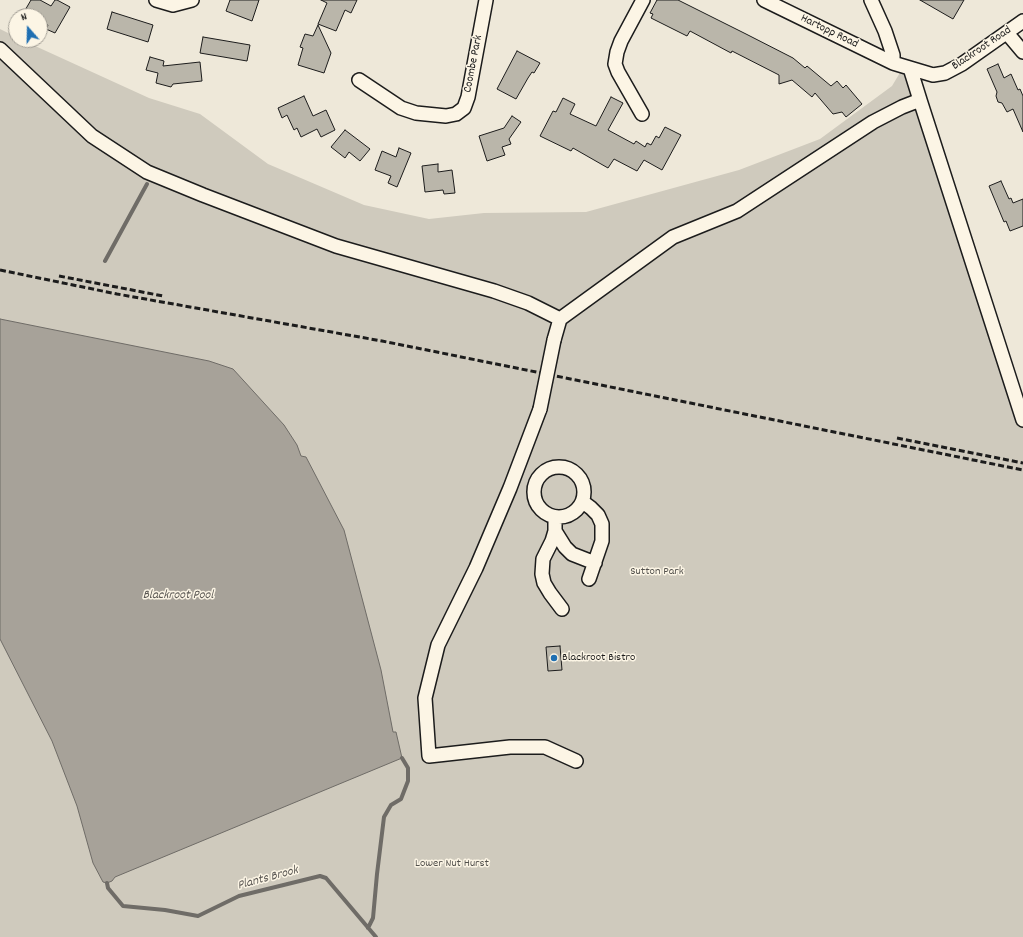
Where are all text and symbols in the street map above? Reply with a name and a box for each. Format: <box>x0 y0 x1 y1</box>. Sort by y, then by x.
north arrow <box>8 8 48 48</box>
text: N <box>19 9 30 26</box>
street label: Hartopp Road <box>798 12 860 52</box>
street label: Blackroot Road <box>950 24 1014 74</box>
street label: Coombe Park <box>461 34 487 94</box>
park label: Sutton Park <box>630 565 684 579</box>
water label: Blackroot Pool <box>143 588 213 604</box>
place label: Blackroot Bistro <box>562 651 635 665</box>
marker: Blackroot Bistro <box>549 653 559 663</box>
park label: Lower Nut Hurst <box>415 857 489 871</box>
water label: Plants Brook <box>236 863 300 895</box>

